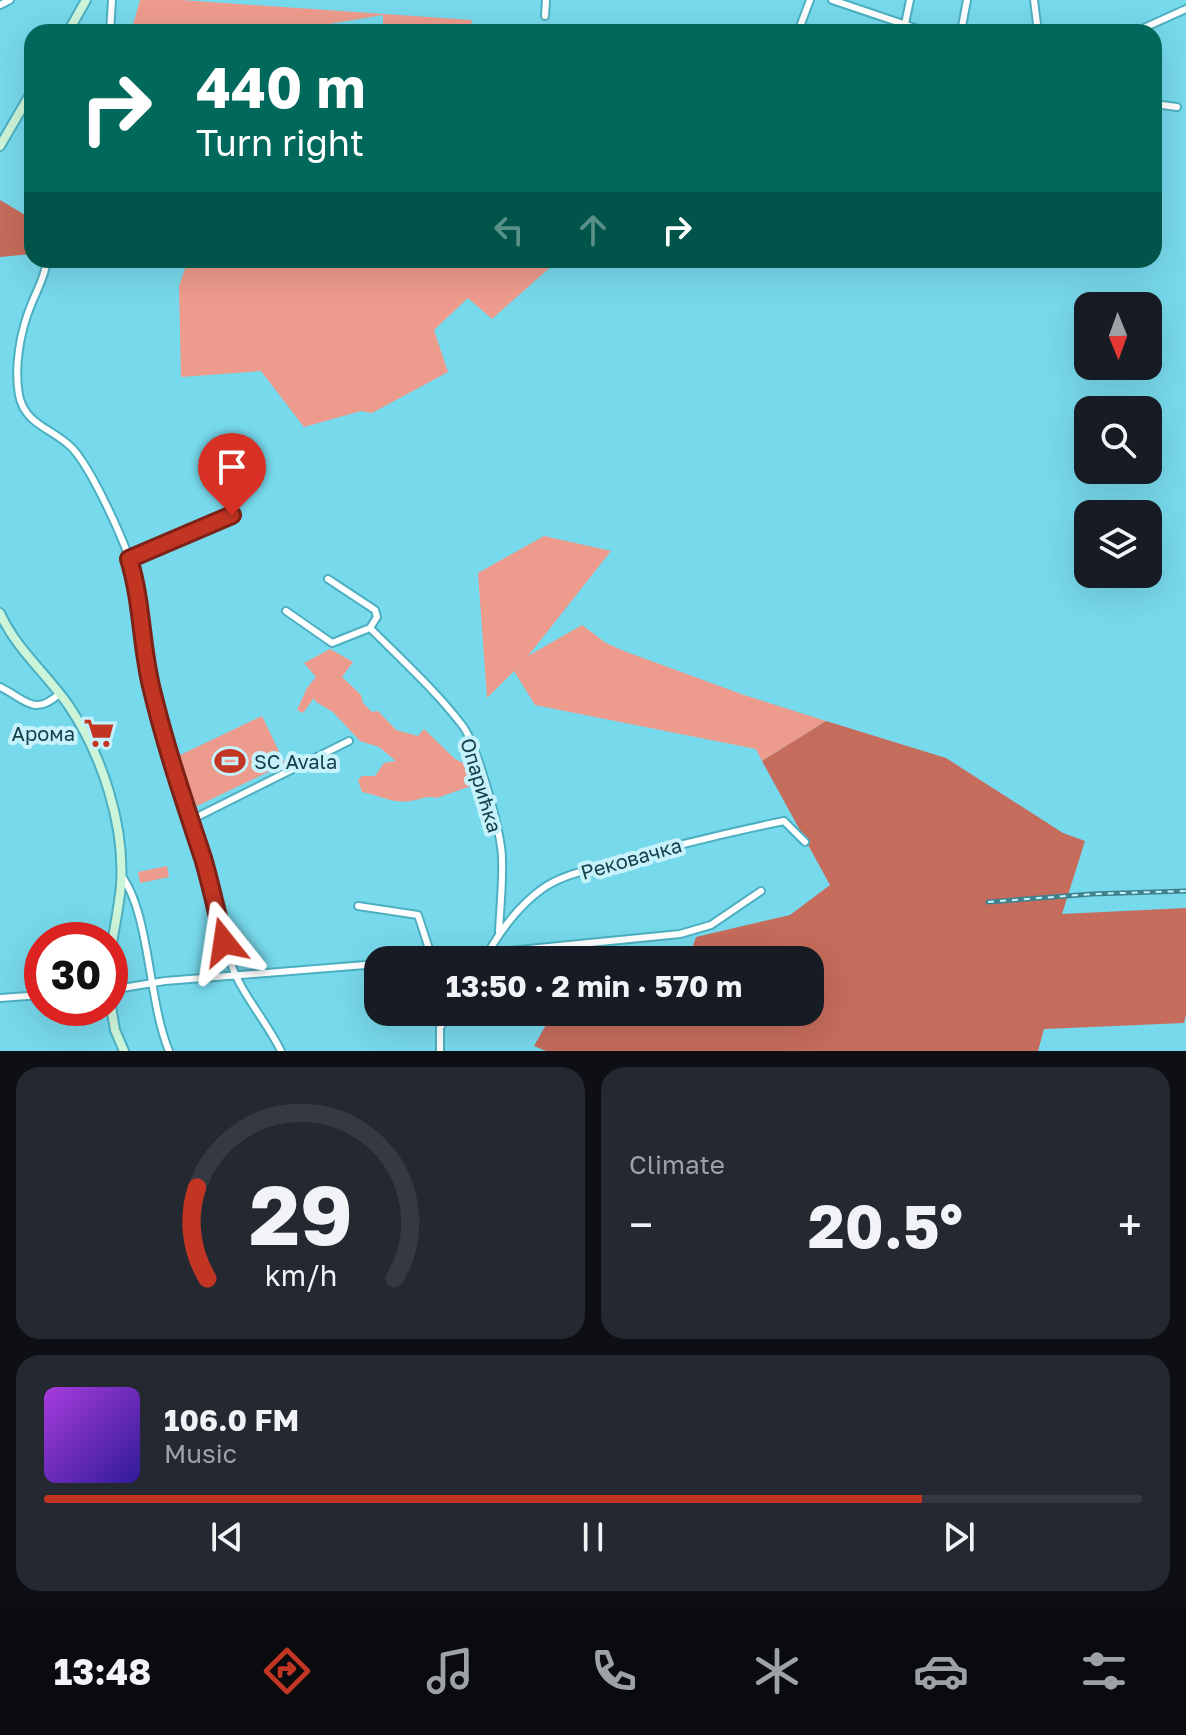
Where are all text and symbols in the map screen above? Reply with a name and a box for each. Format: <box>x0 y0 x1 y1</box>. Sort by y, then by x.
text: 440 m <box>196 53 365 120</box>
icon: right <box>64 56 168 160</box>
text: Turn right <box>196 121 364 164</box>
icon: left <box>487 208 531 252</box>
icon: ahead <box>571 208 615 252</box>
icon: right <box>655 208 699 252</box>
north arrow <box>1074 292 1162 380</box>
map controls <box>1074 292 1162 588</box>
button: search <box>1074 396 1162 484</box>
pin <box>198 433 266 515</box>
icon: arrive <box>210 445 254 489</box>
button: layers <box>1074 500 1162 588</box>
supermarket icon: Арома <box>82 716 116 750</box>
place label: Арома <box>12 721 75 745</box>
street label: Опарићка <box>456 735 508 835</box>
sports icon: SC Avala <box>213 744 247 778</box>
place label: SC Avala <box>254 749 337 773</box>
street label: Рековачка <box>578 832 684 884</box>
position arrow <box>182 900 266 984</box>
speed limit sign: 30 <box>24 922 128 1026</box>
text: 13:50 · 2 min · 570 m <box>446 968 742 1004</box>
text: Climate <box>629 1149 725 1180</box>
text: 29 <box>249 1163 352 1263</box>
text: 20.5° <box>808 1189 963 1261</box>
text: − <box>629 1198 653 1251</box>
text: + <box>1118 1198 1142 1251</box>
text: km/h <box>264 1258 337 1292</box>
text: 106.0 FM <box>164 1402 299 1438</box>
text: Music <box>164 1438 237 1469</box>
icon: previous <box>205 1515 249 1559</box>
icon: pause <box>571 1515 615 1559</box>
icon: next <box>937 1515 981 1559</box>
icon: directions <box>259 1643 315 1699</box>
icon: music <box>422 1643 478 1699</box>
icon: phone <box>586 1643 642 1699</box>
icon: climate <box>749 1643 805 1699</box>
icon: car <box>913 1643 969 1699</box>
icon: filters <box>1076 1643 1132 1699</box>
text: 13:48 <box>54 1650 151 1693</box>

